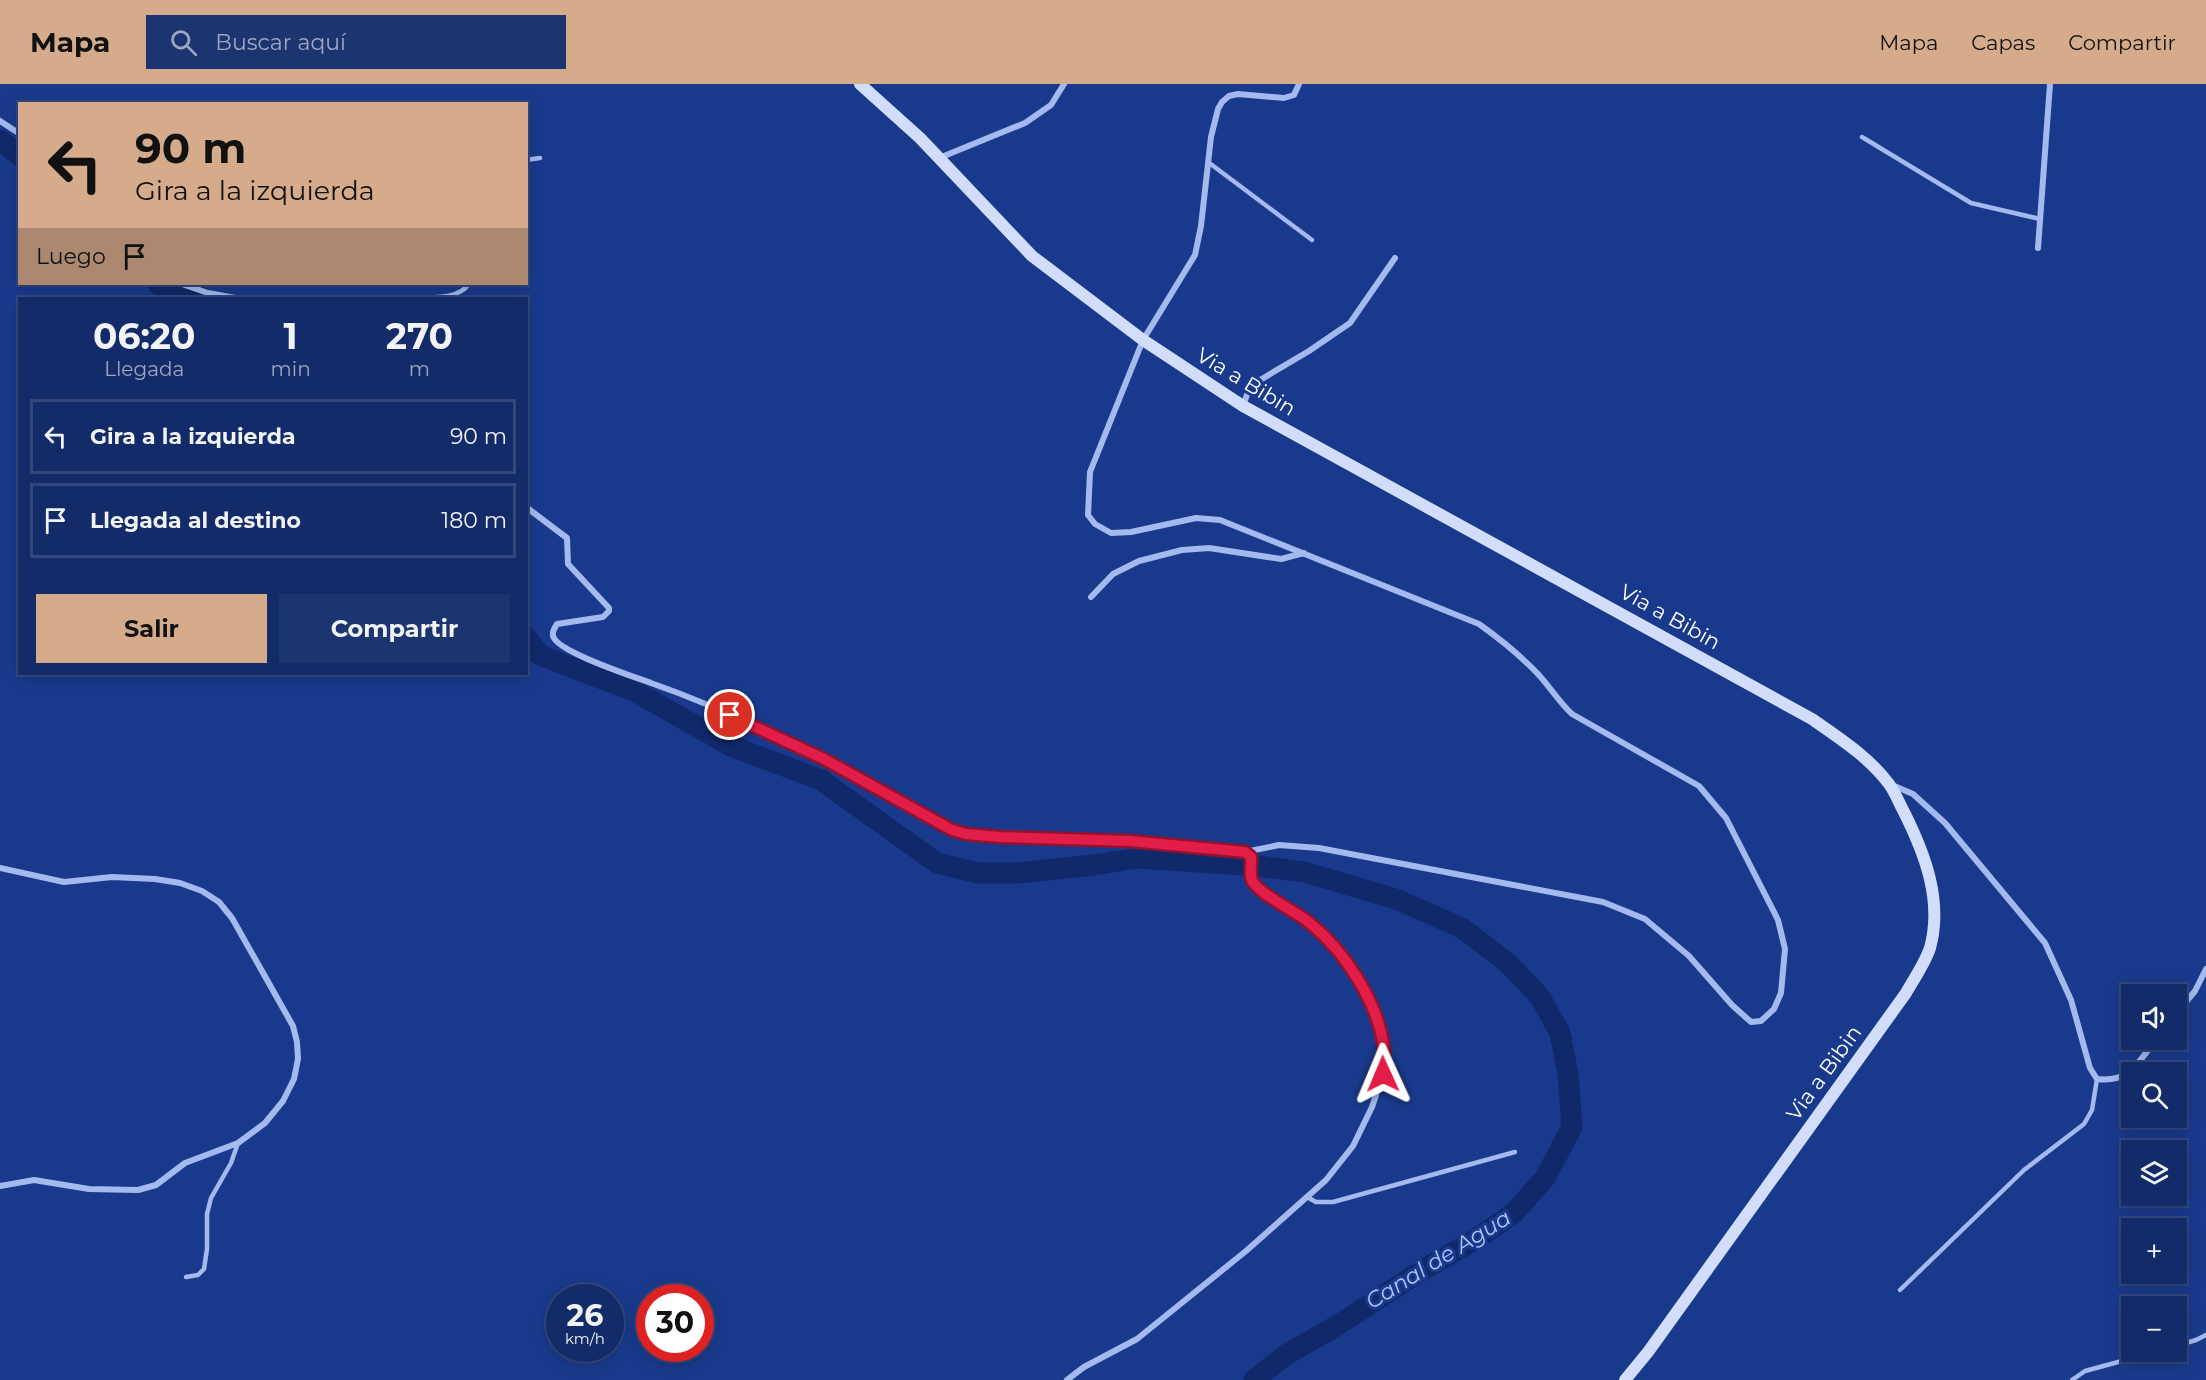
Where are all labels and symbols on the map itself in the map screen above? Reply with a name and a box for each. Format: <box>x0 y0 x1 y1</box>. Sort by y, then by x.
street label: Via a Bibin <box>1192 342 1300 421</box>
street label: Via a Bibin <box>1616 579 1725 654</box>
pin <box>704 689 755 740</box>
street label: Via a Bibin <box>1781 1020 1866 1125</box>
position arrow <box>1351 1042 1415 1106</box>
water label: Canal de Agua <box>1361 1204 1516 1315</box>
speed limit sign: 30 <box>636 1284 714 1362</box>

